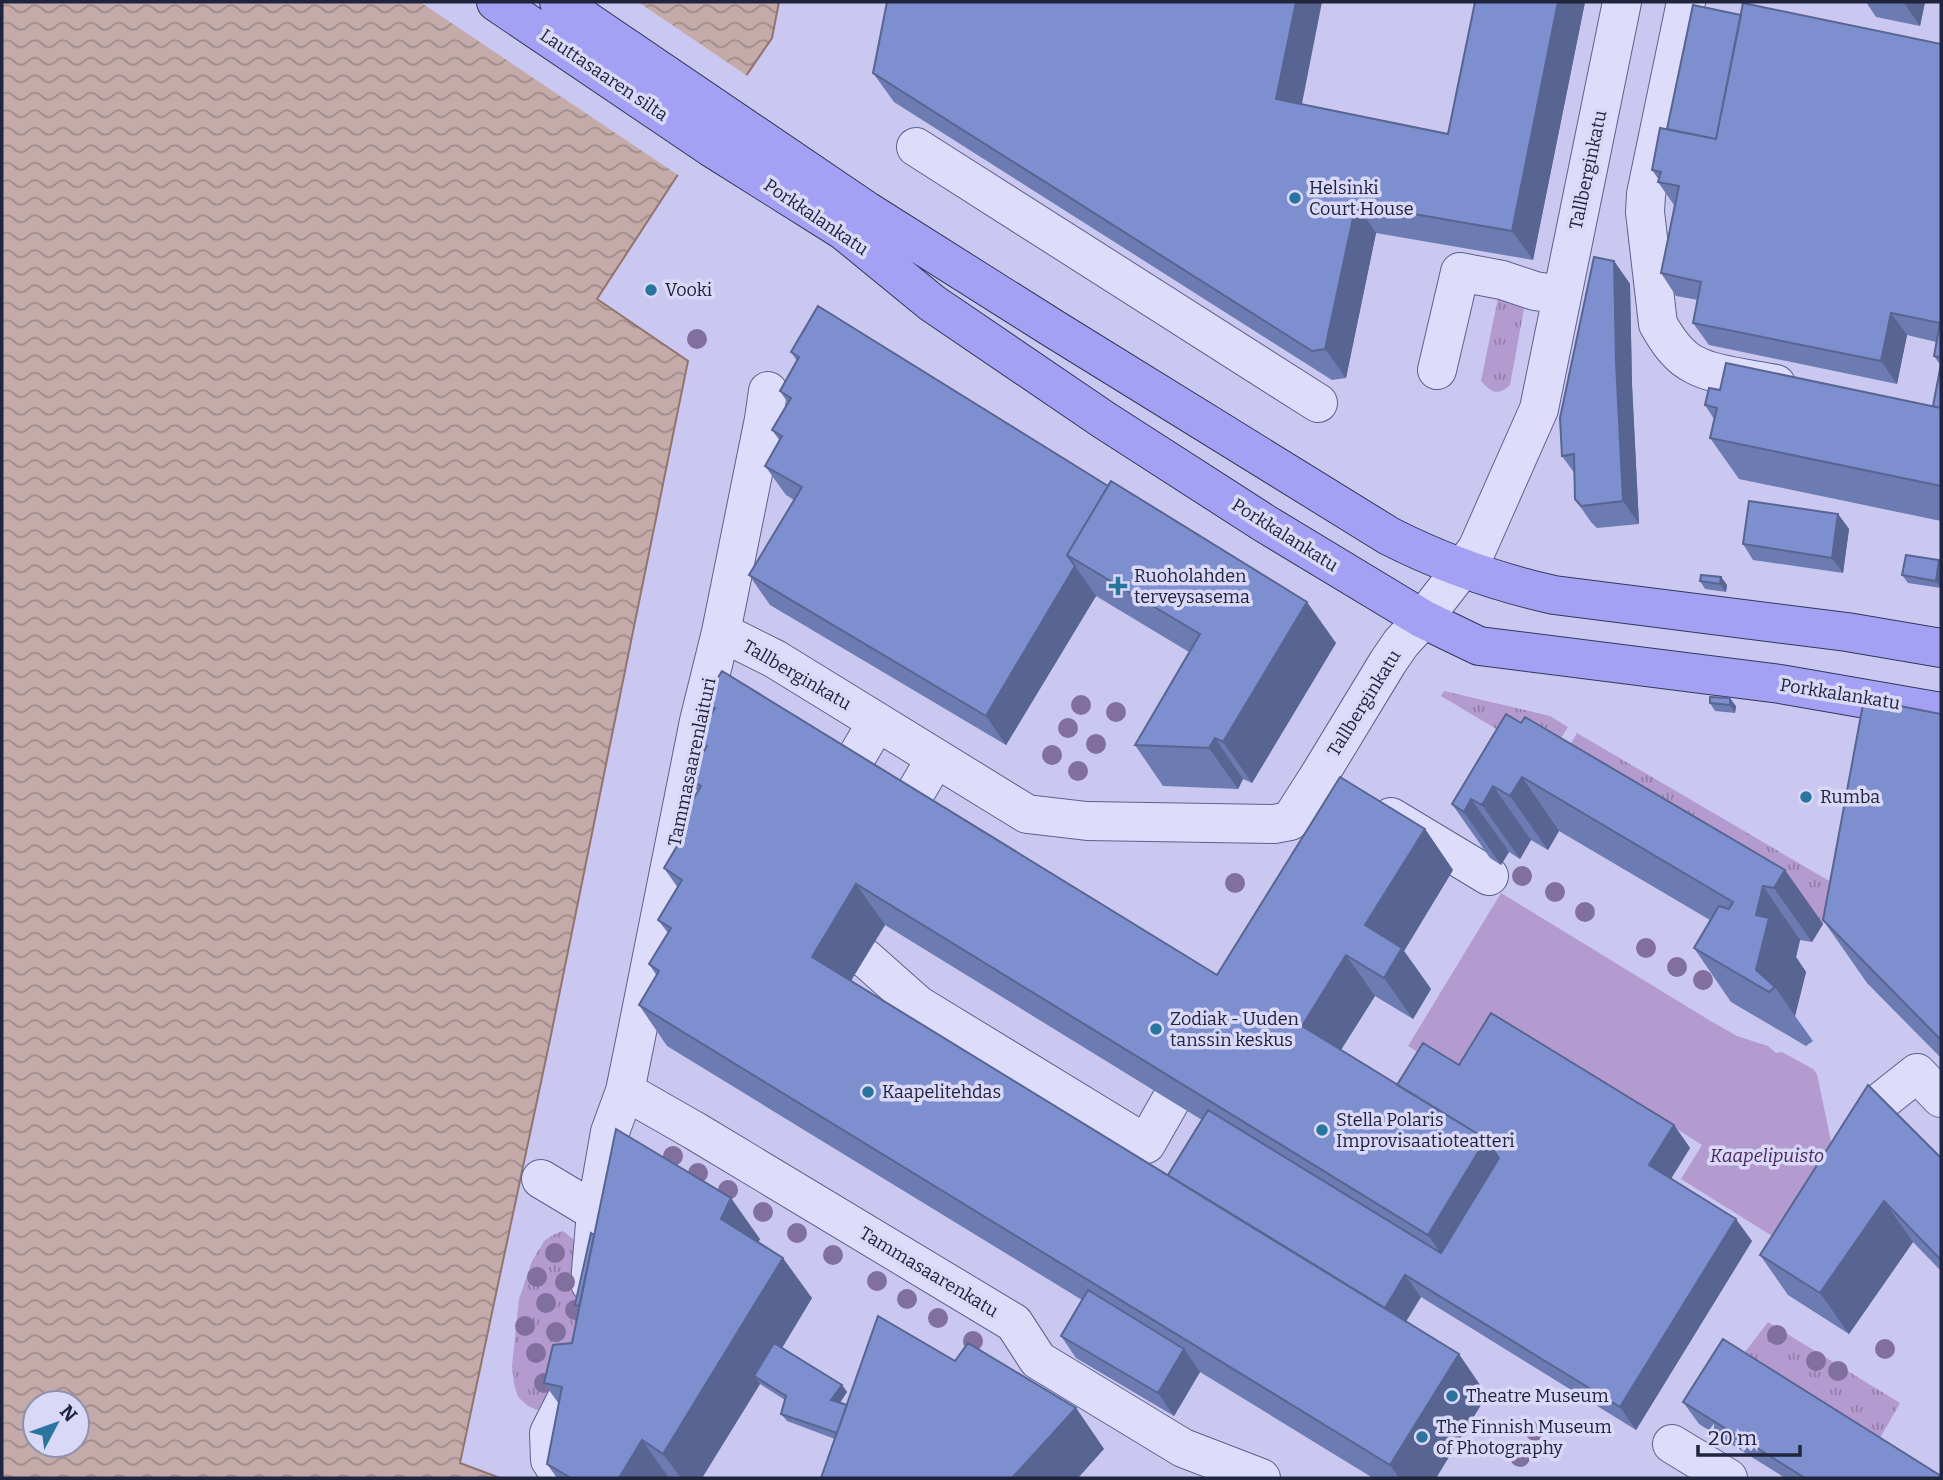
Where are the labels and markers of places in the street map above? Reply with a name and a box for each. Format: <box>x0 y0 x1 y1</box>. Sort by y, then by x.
place label: Helsinki Court House <box>1309 177 1414 220</box>
marker: Helsinki Court House <box>1287 190 1303 206</box>
place label: Vooki <box>665 279 712 301</box>
marker: Vooki <box>643 282 659 298</box>
place label: Ruoholahden terveysasema <box>1134 565 1250 608</box>
marker: Ruoholahden terveysasema <box>1108 576 1128 596</box>
place label: Rumba <box>1820 786 1880 808</box>
marker: Rumba <box>1798 789 1814 805</box>
place label: Zodiak - Uuden tanssin keskus <box>1170 1008 1299 1051</box>
marker: Zodiak - Uuden tanssin keskus <box>1148 1021 1164 1037</box>
place label: Kaapelitehdas <box>882 1081 1001 1103</box>
marker: Kaapelitehdas <box>860 1084 876 1100</box>
place label: Stella Polaris Improvisaatioteatteri <box>1336 1109 1515 1152</box>
marker: Stella Polaris Improvisaatioteatteri <box>1314 1122 1330 1138</box>
place label: Theatre Museum <box>1466 1385 1609 1407</box>
marker: Theatre Museum <box>1444 1388 1460 1404</box>
place label: The Finnish Museum of Photography <box>1436 1416 1612 1459</box>
marker: The Finnish Museum of Photography <box>1414 1429 1430 1445</box>

